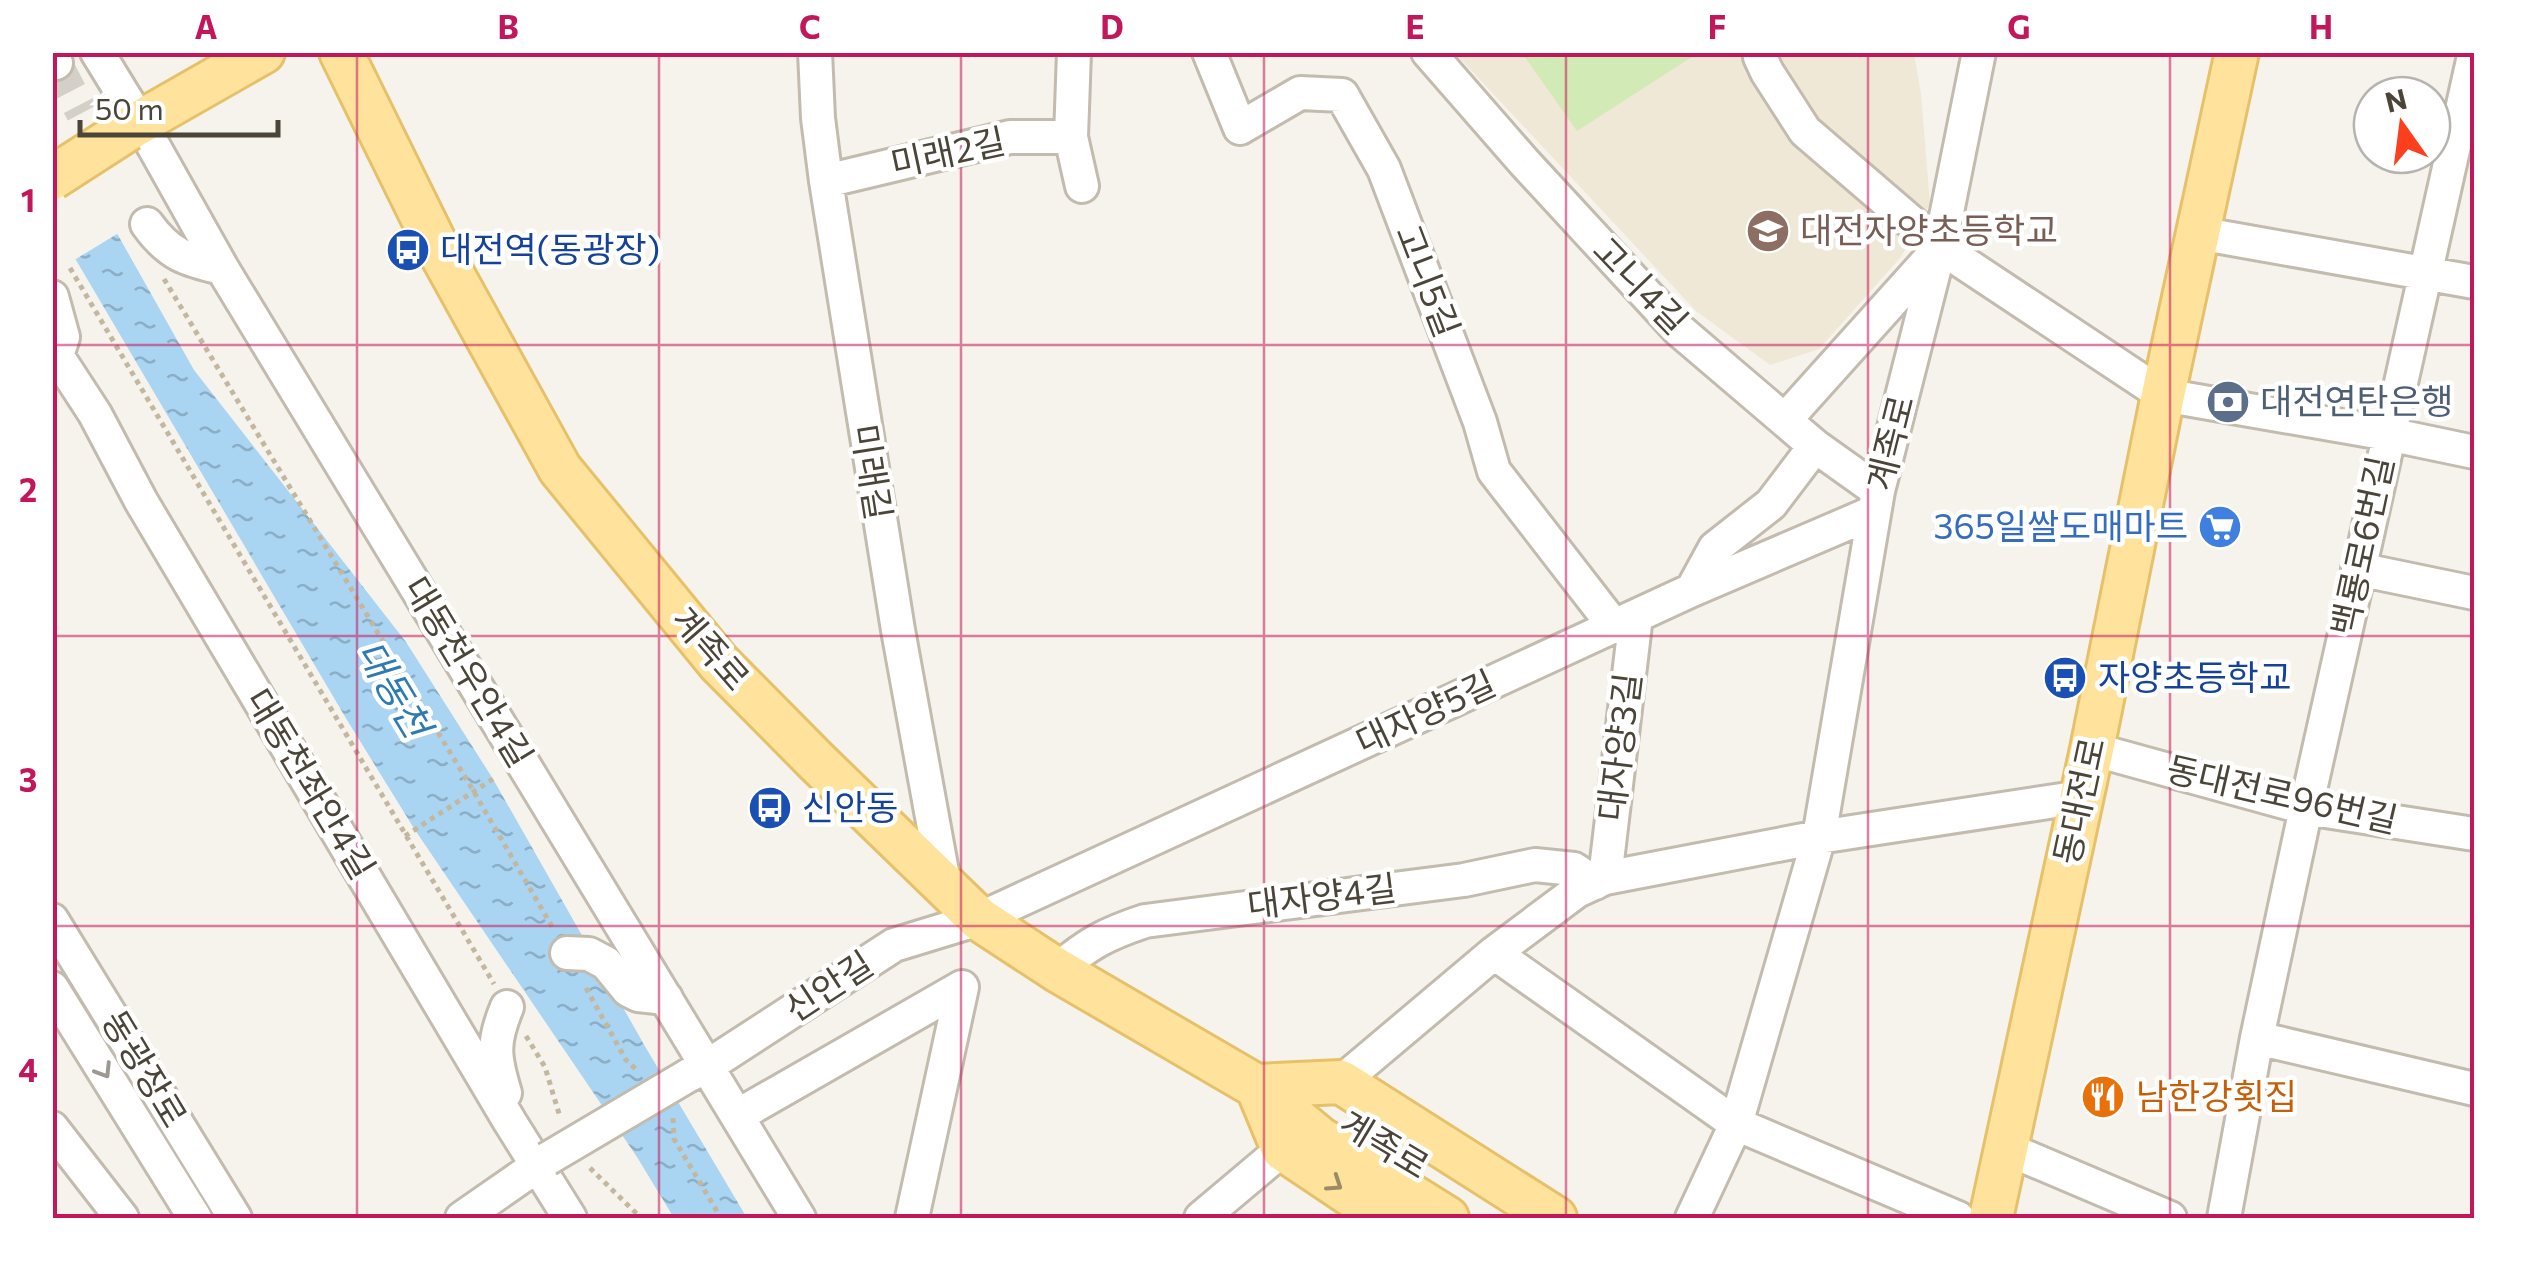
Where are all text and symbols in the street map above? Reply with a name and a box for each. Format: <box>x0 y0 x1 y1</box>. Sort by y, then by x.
text: A <box>195 6 218 46</box>
text: B <box>497 6 519 46</box>
text: C <box>799 6 821 46</box>
text: D <box>1100 6 1124 46</box>
text: E <box>1405 6 1425 46</box>
text: F <box>1708 6 1726 46</box>
text: G <box>2007 6 2031 46</box>
text: H <box>2309 6 2333 46</box>
scale bar <box>80 75 278 137</box>
north arrow <box>2352 75 2452 175</box>
text: N <box>2381 81 2410 119</box>
text: 50 m <box>95 89 164 126</box>
street label: 미래2길 <box>886 117 1009 184</box>
text: 1 <box>21 179 35 219</box>
place label: 대전자양초등학교 <box>1800 207 2058 250</box>
school or university icon: 대전자양초등학교 <box>1745 208 1791 254</box>
street label: 고니5길 <box>1388 218 1470 342</box>
place label: 대전역(동광장) <box>440 226 660 269</box>
bus stop icon: 대전역(동광장) <box>385 227 431 273</box>
street label: 고니4길 <box>1585 227 1698 341</box>
place label: 대전연탄은행 <box>2260 378 2453 421</box>
bank icon: 대전연탄은행 <box>2205 379 2251 425</box>
street label: 계족로 <box>1856 390 1921 494</box>
street label: 미래길 <box>845 421 902 523</box>
street label: 백룡로6번길 <box>2321 452 2401 639</box>
text: 2 <box>19 469 37 509</box>
place label: 365일쌀도매마트 <box>1933 503 2188 546</box>
supermarket icon: 365일쌀도매마트 <box>2197 504 2243 550</box>
street label: 대동천우안4길 <box>395 569 541 775</box>
street label: 계족로 <box>664 597 760 698</box>
water label: 대동천 <box>346 632 440 746</box>
place label: 자양초등학교 <box>2098 654 2291 697</box>
bus stop icon: 자양초등학교 <box>2042 655 2088 701</box>
street label: 대자양5길 <box>1348 660 1502 762</box>
street label: 대자양3길 <box>1587 670 1648 823</box>
street label: 대동천좌안4길 <box>239 680 386 886</box>
street label: 동대전로 <box>2043 733 2112 868</box>
street label: 동대전로96번길 <box>2163 745 2402 840</box>
text: 3 <box>19 759 37 799</box>
place label: 신안동 <box>802 784 899 827</box>
bus stop icon: 신안동 <box>747 785 793 831</box>
street label: 대자양4길 <box>1245 864 1399 925</box>
street label: 신안길 <box>775 941 880 1029</box>
street label: 동광장로 <box>95 1001 198 1134</box>
text: 4 <box>18 1049 38 1089</box>
one-way arrow <box>92 1060 111 1078</box>
place label: 남한강횟집 <box>2136 1073 2297 1116</box>
restaurant icon: 남한강횟집 <box>2080 1074 2126 1120</box>
street label: 계족로 <box>1333 1100 1438 1186</box>
one-way arrow <box>1324 1172 1342 1191</box>

